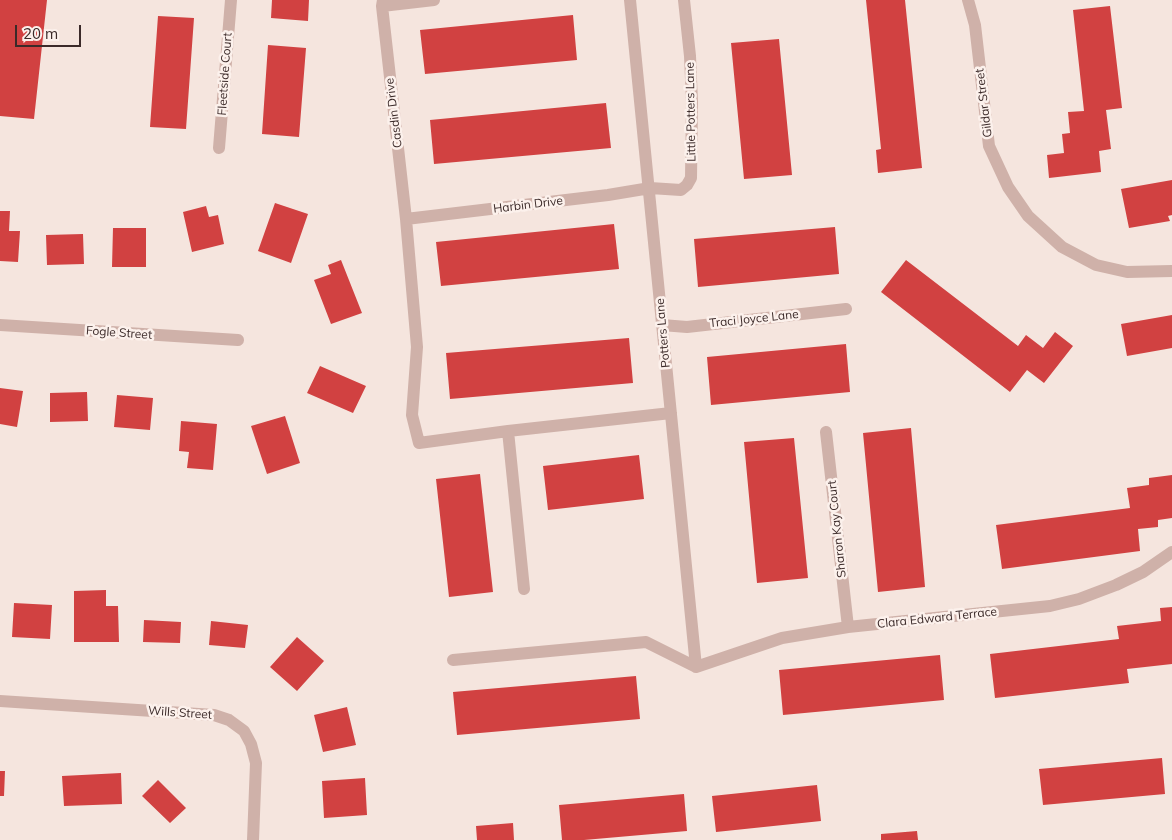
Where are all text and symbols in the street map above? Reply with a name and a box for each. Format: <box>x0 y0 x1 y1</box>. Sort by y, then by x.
scale bar <box>18 15 84 47</box>
text: 20 m <box>23 24 58 43</box>
street label: Fleetside Court <box>215 32 235 116</box>
street label: Little Potters Lane <box>683 62 699 162</box>
street label: Gildar Street <box>973 68 995 138</box>
street label: Casdin Drive <box>383 77 405 149</box>
street label: Harbin Drive <box>492 194 564 216</box>
street label: Potters Lane <box>653 298 673 368</box>
street label: Traci Joyce Lane <box>709 307 799 331</box>
street label: Fogle Street <box>85 324 153 342</box>
street label: Sharon Kay Court <box>825 480 849 578</box>
street label: Clara Edward Terrace <box>876 605 998 631</box>
street label: Wills Street <box>147 704 213 722</box>

